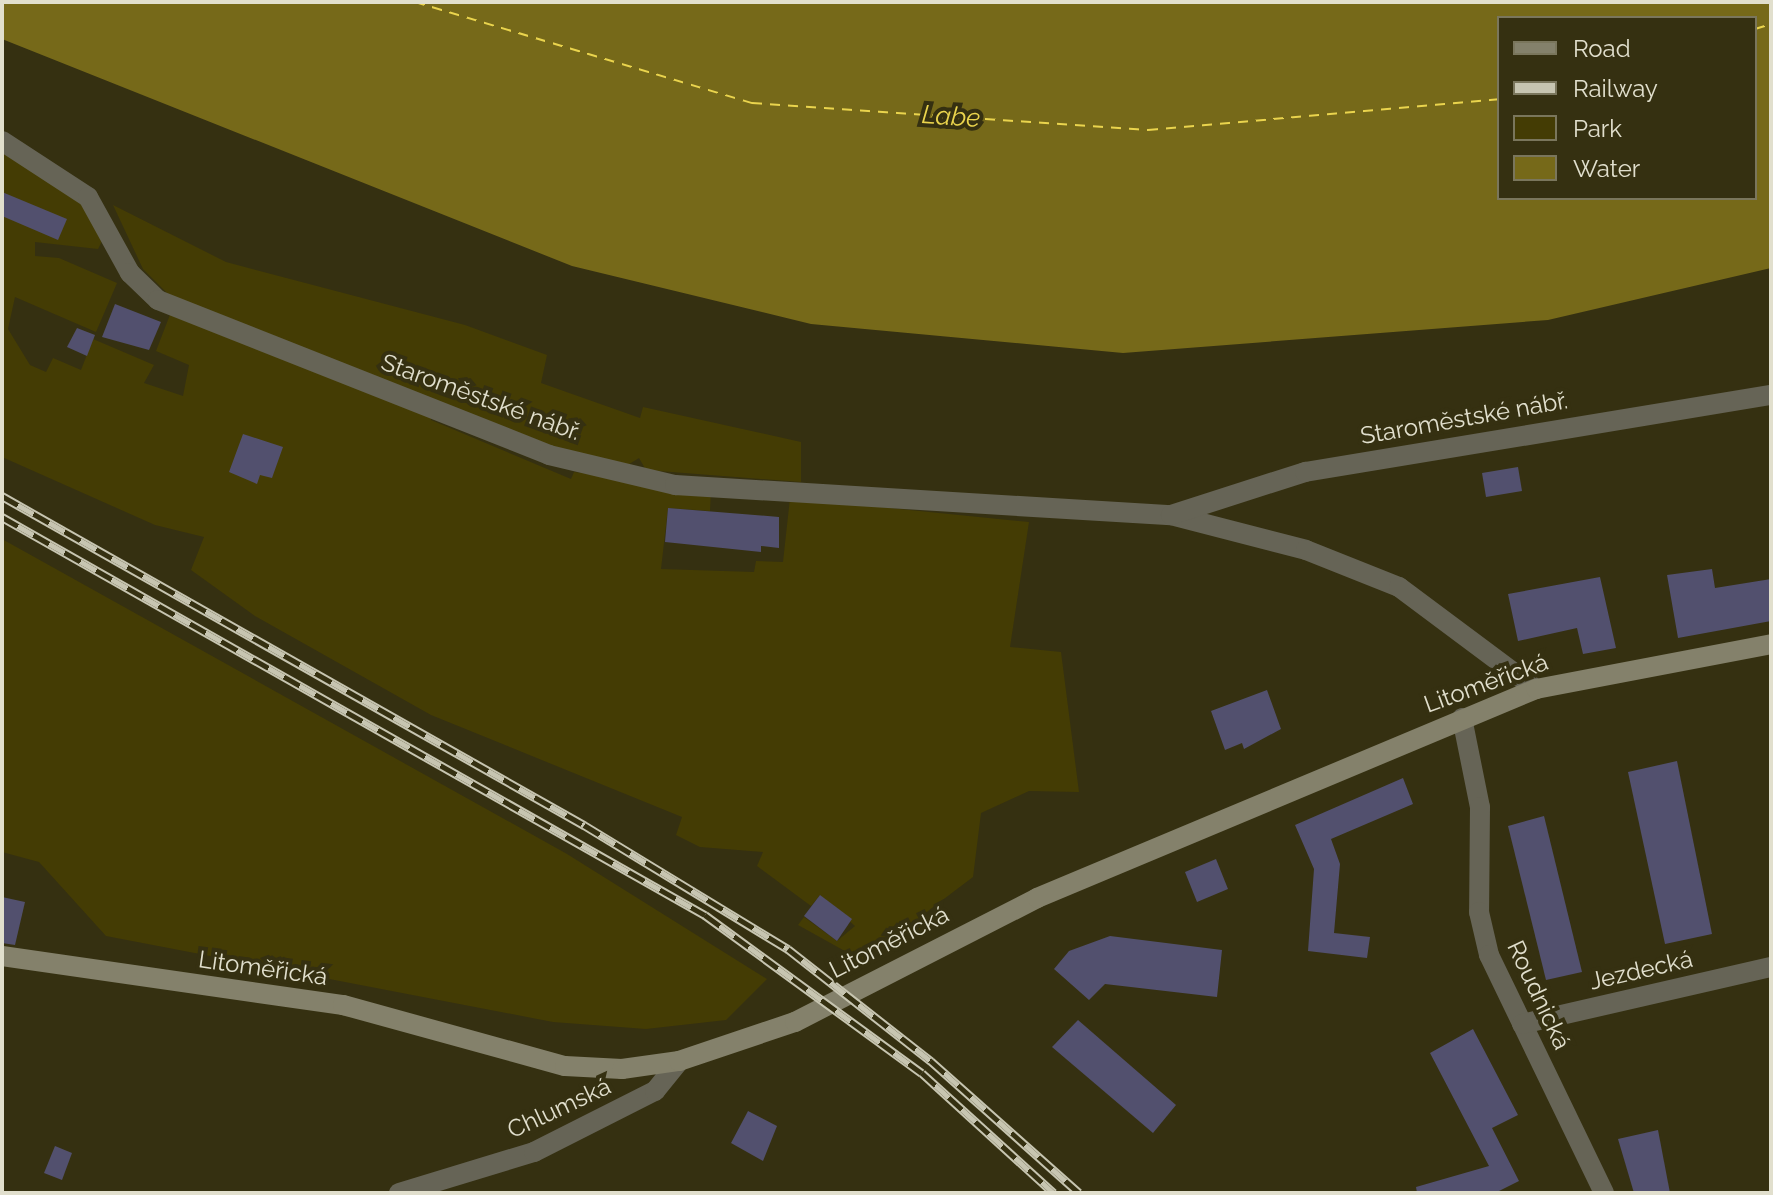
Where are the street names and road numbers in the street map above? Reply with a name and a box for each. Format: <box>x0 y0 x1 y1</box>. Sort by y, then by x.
street label: Staroměstské nábř. <box>377 348 585 446</box>
street label: Staroměstské nábř. <box>1358 386 1570 450</box>
street label: Litoměřická <box>1420 647 1552 719</box>
street label: Litoměřická <box>825 900 953 984</box>
street label: Roudnická <box>1501 936 1577 1054</box>
street label: Jezdecká <box>1587 944 1695 996</box>
street label: Litoměřická <box>197 945 329 991</box>
street label: Chlumská <box>503 1072 615 1144</box>

